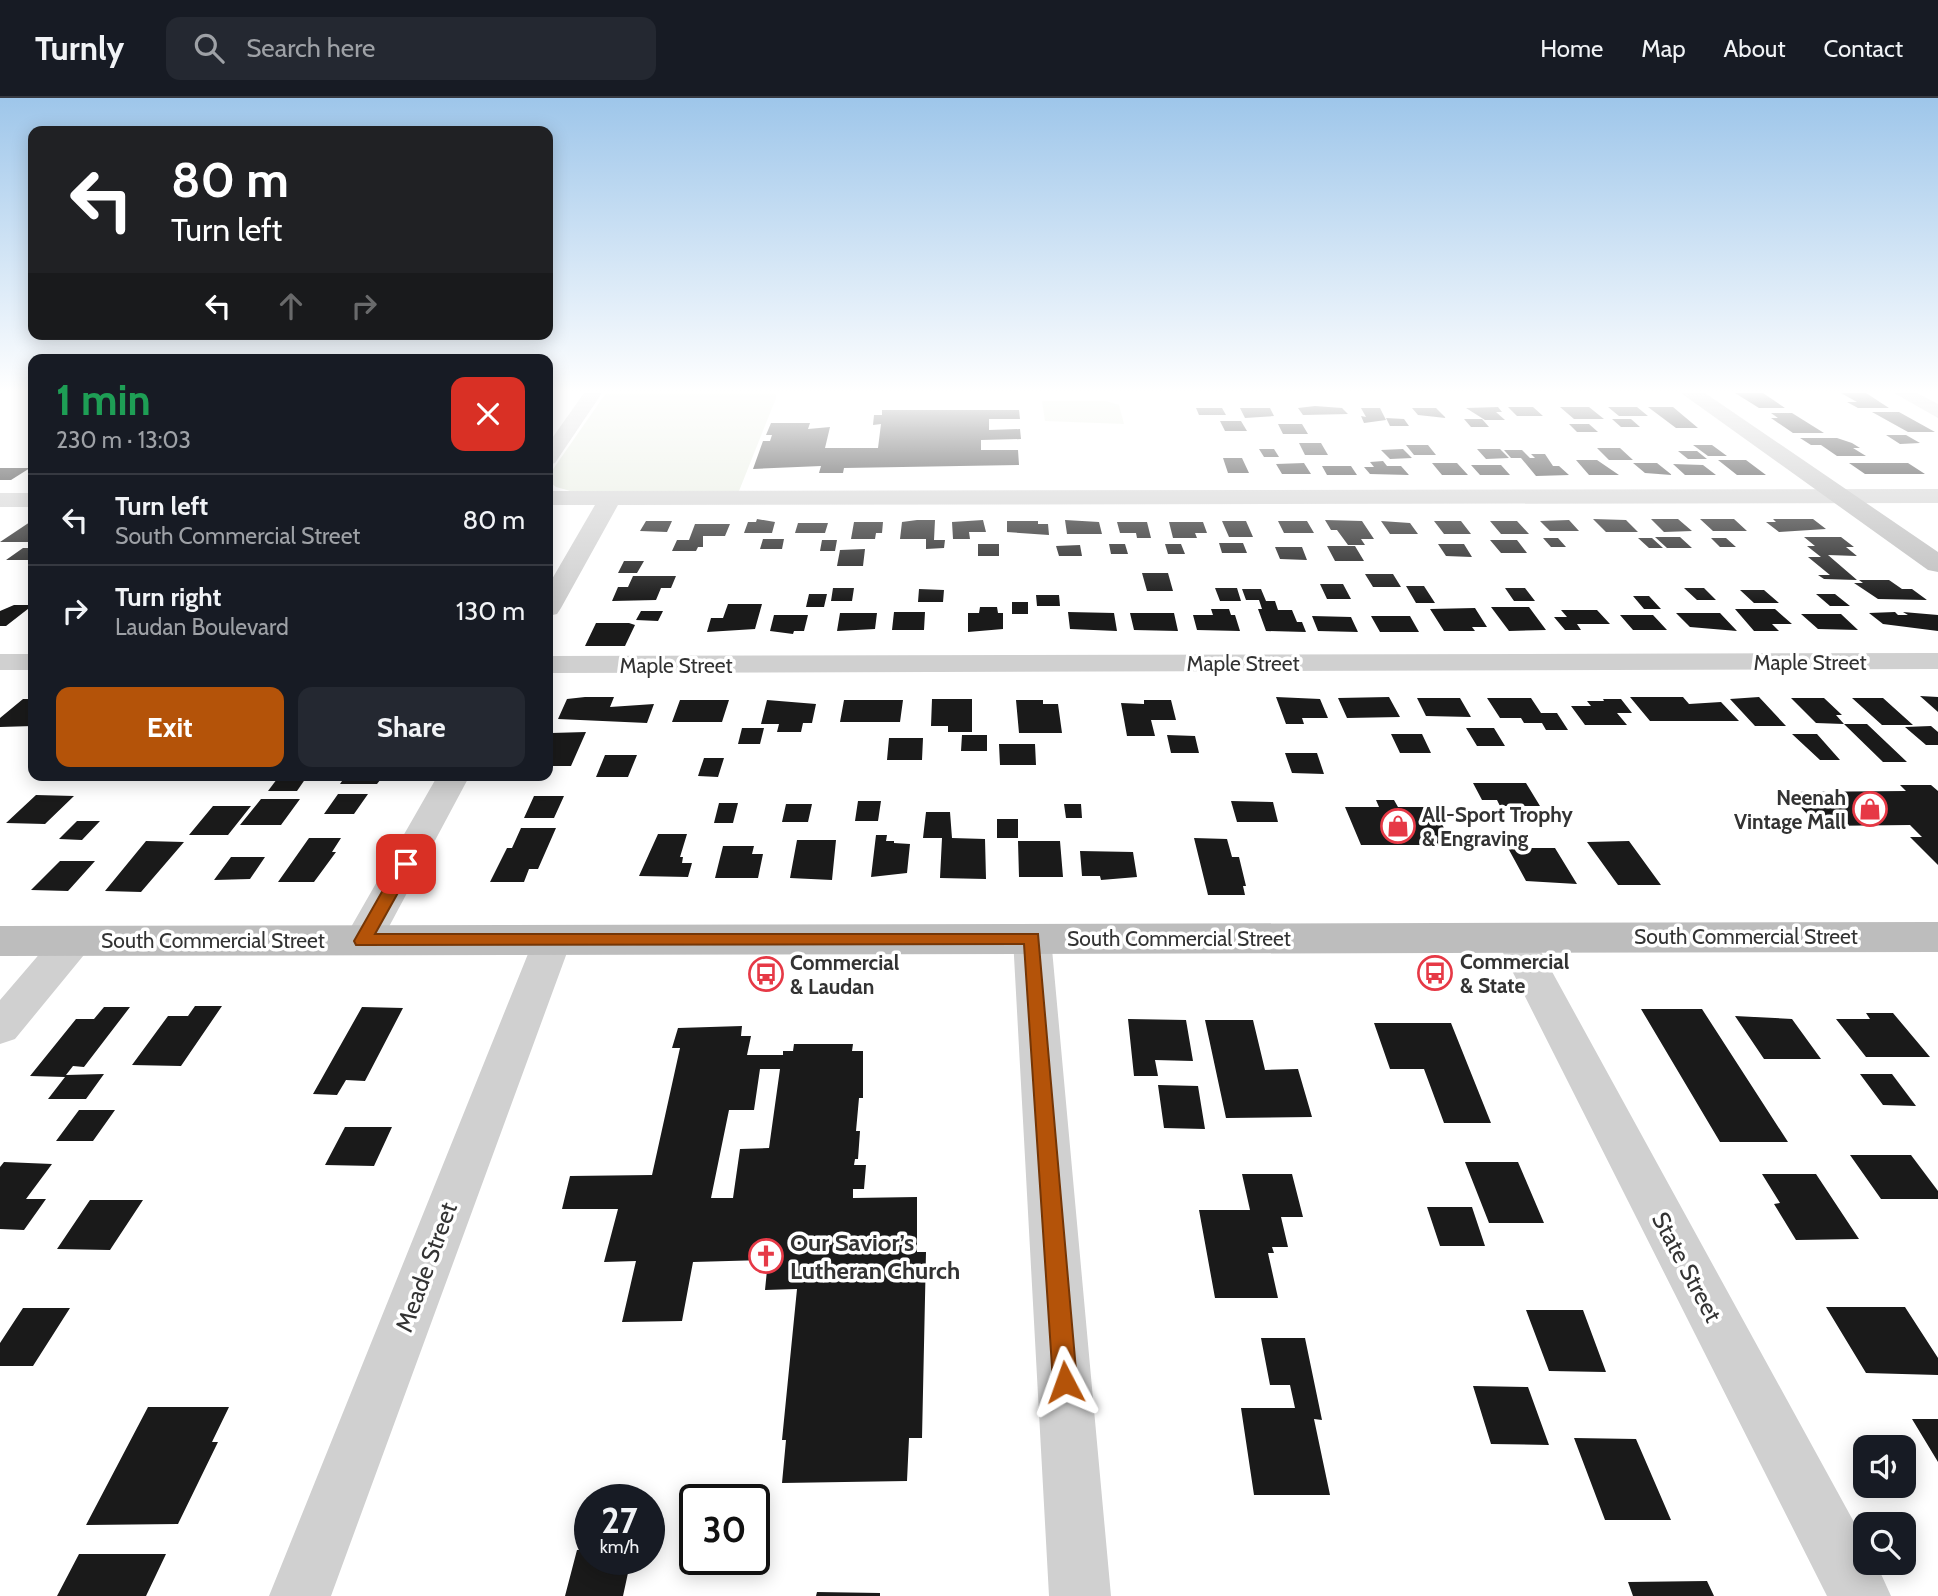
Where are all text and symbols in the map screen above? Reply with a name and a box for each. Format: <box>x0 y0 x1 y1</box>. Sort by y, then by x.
search box <box>166 17 656 80</box>
text: Turnly <box>35 28 124 68</box>
icon: search <box>190 29 228 67</box>
text: Search here <box>246 32 375 64</box>
text: Home <box>1540 34 1603 63</box>
text: Map <box>1641 34 1686 63</box>
text: About <box>1724 34 1786 63</box>
text: Contact <box>1824 34 1903 63</box>
text: 80 m <box>171 150 289 209</box>
icon: left <box>56 154 147 245</box>
text: Turn left <box>171 210 282 249</box>
icon: left <box>199 287 237 325</box>
icon: ahead <box>272 287 310 325</box>
icon: right <box>345 287 383 325</box>
text: 1 min <box>56 374 151 426</box>
button: close <box>451 377 525 451</box>
text: 230 m · 13:03 <box>56 426 191 454</box>
text: Turn left <box>115 490 208 522</box>
icon: left <box>56 501 94 539</box>
text: 80 m <box>462 504 525 536</box>
text: South Commercial Street <box>115 522 360 550</box>
text: Turn right <box>115 581 221 613</box>
icon: right <box>56 592 94 630</box>
text: 130 m <box>456 595 525 627</box>
text: Laudan Boulevard <box>115 613 289 641</box>
street label: Maple Street <box>1753 650 1867 675</box>
street label: Maple Street <box>1186 651 1300 676</box>
street label: Maple Street <box>619 653 733 678</box>
button: Exit <box>56 687 284 767</box>
button: Share <box>298 687 525 767</box>
place label: Neenah Vintage Mall <box>1734 785 1846 834</box>
shop icon: Neenah Vintage Mall <box>1851 790 1889 828</box>
place label: All-Sport Trophy & Engraving <box>1422 802 1574 851</box>
shop icon: All-Sport Trophy & Engraving <box>1379 807 1417 845</box>
pin <box>376 834 436 894</box>
icon: arrive <box>387 845 425 883</box>
street label: South Commercial Street <box>1634 924 1858 949</box>
street label: South Commercial Street <box>1067 926 1291 951</box>
street label: South Commercial Street <box>101 928 325 953</box>
place label: Commercial & State <box>1460 949 1570 998</box>
place label: Commercial & Laudan <box>790 950 900 999</box>
bus stop icon: Commercial & State <box>1416 954 1454 992</box>
bus stop icon: Commercial & Laudan <box>747 955 785 993</box>
street label: Meade Street <box>389 1198 463 1336</box>
street label: State Street <box>1646 1207 1728 1327</box>
place label: Our Savior’s Lutheran Church <box>790 1228 960 1285</box>
church icon: Our Savior’s Lutheran Church <box>747 1237 785 1275</box>
position arrow <box>1028 1345 1102 1419</box>
map controls <box>1853 1435 1916 1575</box>
button: sound <box>1853 1435 1916 1498</box>
speed limit sign: 30 <box>679 1484 770 1575</box>
text: 27 <box>601 1499 638 1542</box>
button: search <box>1853 1512 1916 1575</box>
text: km/h <box>600 1536 639 1558</box>

